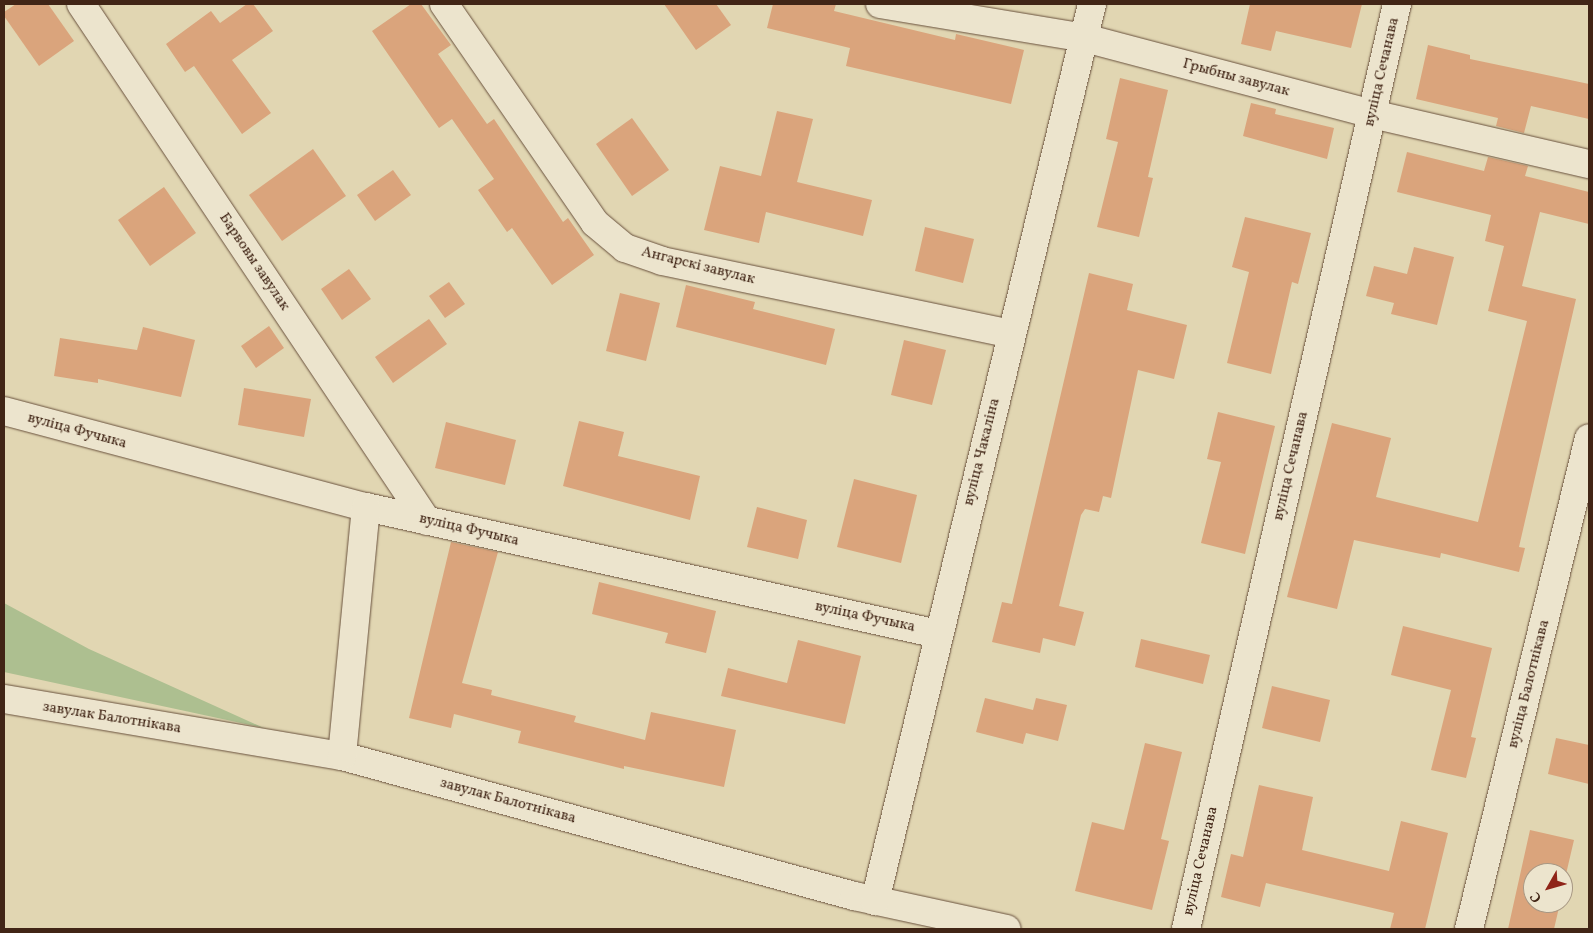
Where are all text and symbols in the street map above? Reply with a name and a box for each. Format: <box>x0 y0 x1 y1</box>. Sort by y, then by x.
street label: вуліца Сечанава <box>1361 16 1403 128</box>
street label: Грыбны завулак <box>1181 55 1291 101</box>
street label: Барвовы завулак <box>215 210 293 314</box>
street label: Ангарскі завулак <box>639 243 757 289</box>
street label: вуліца Чакаліна <box>960 397 1004 507</box>
street label: вуліца Фучыка <box>26 409 128 453</box>
street label: вуліца Сечанава <box>1270 410 1312 522</box>
street label: вуліца Фучыка <box>417 510 521 550</box>
street label: вуліца Фучыка <box>813 598 917 636</box>
street label: вуліца Балотнікава <box>1504 618 1554 750</box>
street label: завулак Балотнікава <box>42 698 182 738</box>
street label: завулак Балотнікава <box>438 774 578 828</box>
street label: вуліца Сечанава <box>1180 805 1222 917</box>
north arrow <box>1523 863 1573 913</box>
text: С <box>1526 888 1547 906</box>

